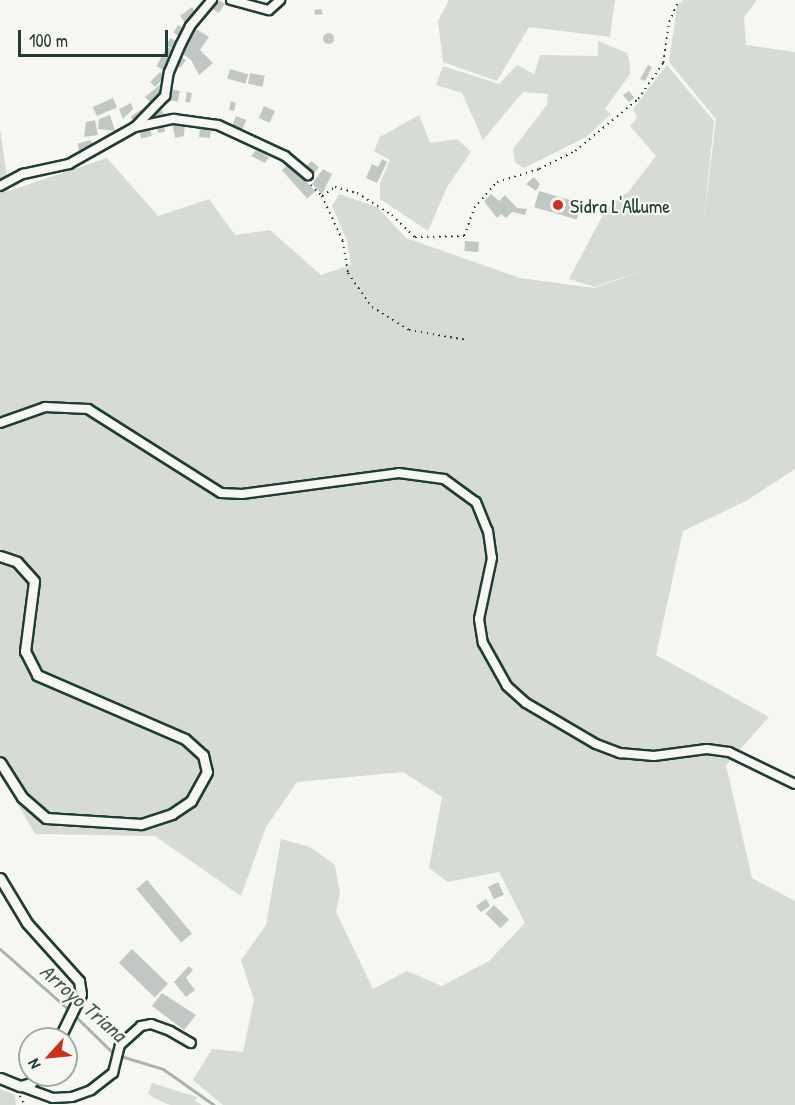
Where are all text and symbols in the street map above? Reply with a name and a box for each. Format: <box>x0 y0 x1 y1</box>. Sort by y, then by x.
scale bar <box>21 18 171 56</box>
text: 100 m <box>29 28 68 53</box>
place label: Sidra L'Allume <box>570 193 670 217</box>
marker: Sidra L'Allume <box>551 198 565 212</box>
water label: Arroyo Triana <box>35 959 131 1047</box>
north arrow <box>18 1027 78 1087</box>
text: N <box>22 1055 45 1073</box>

